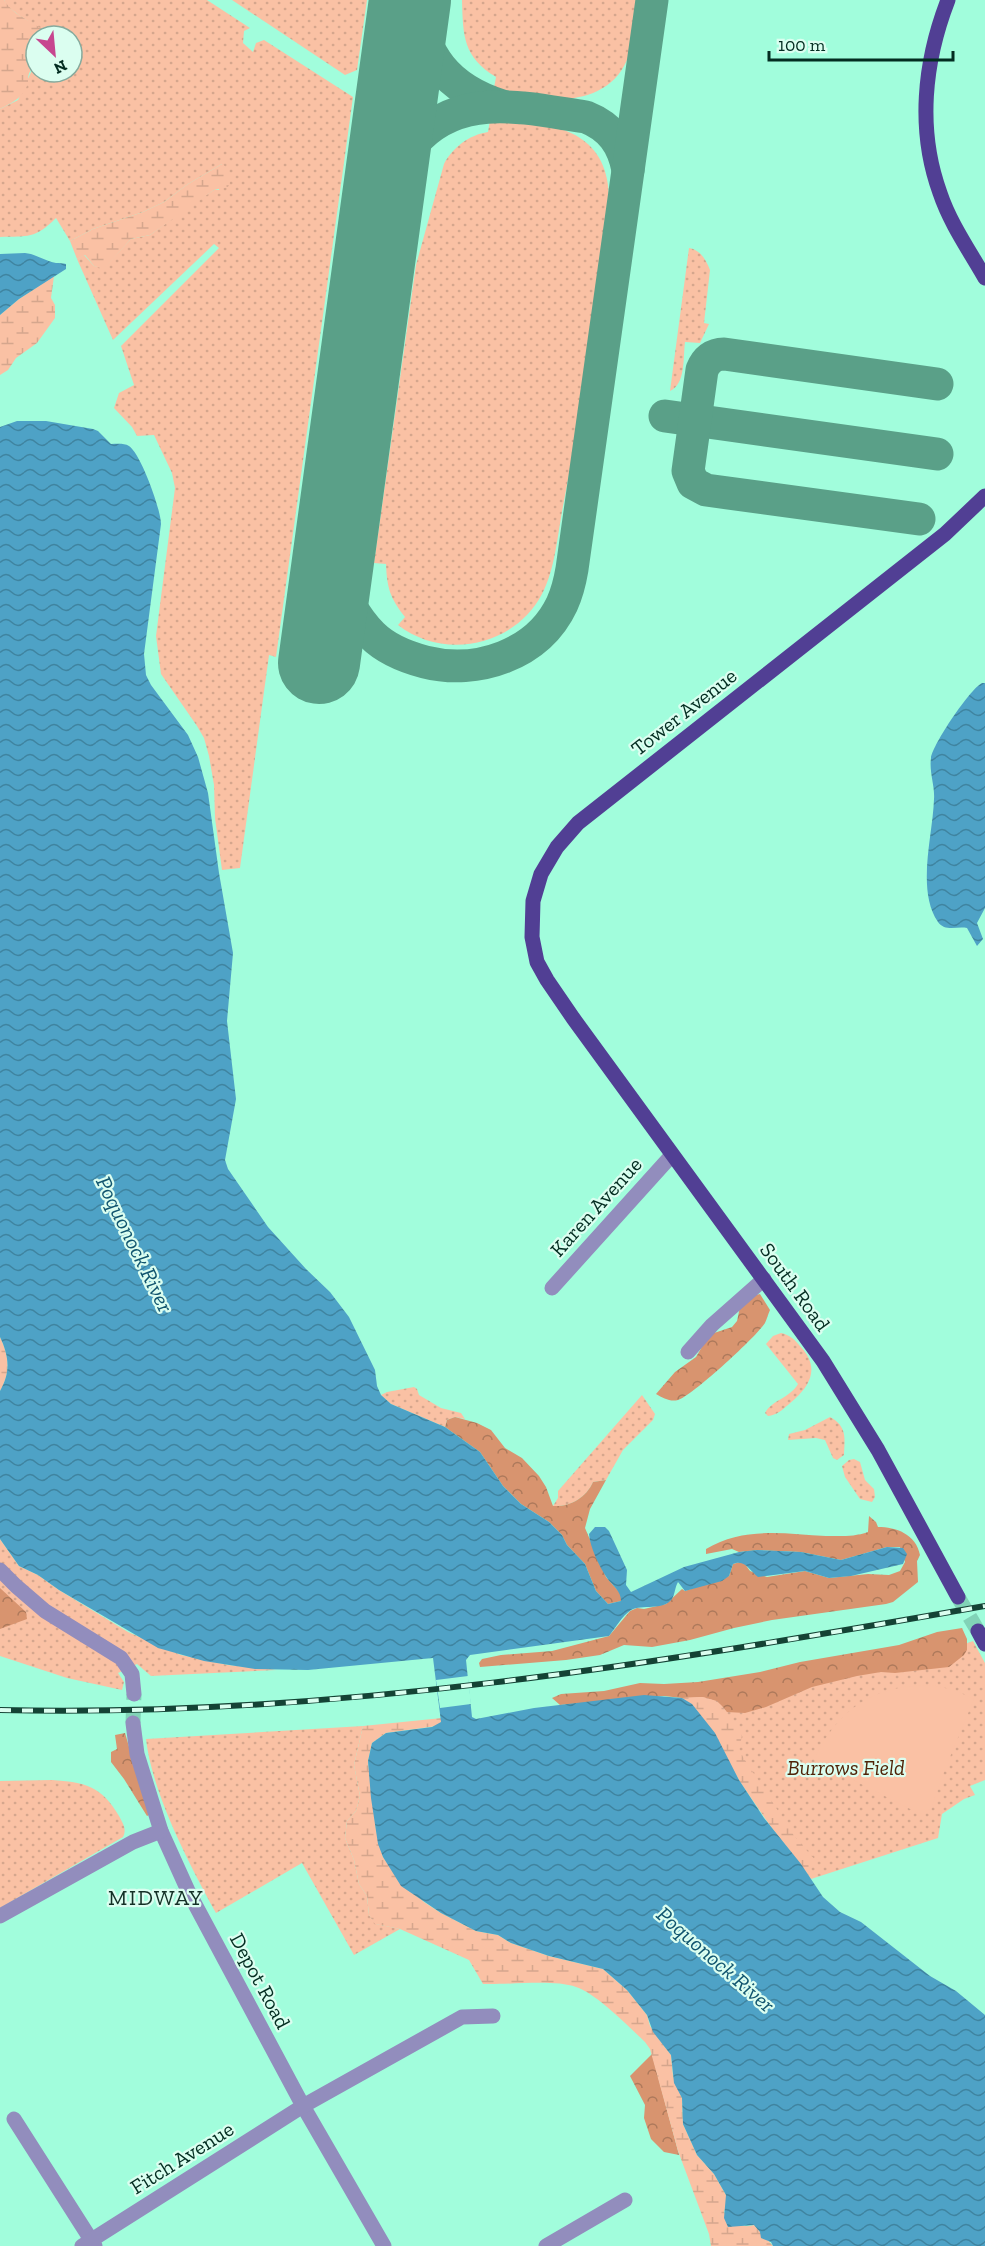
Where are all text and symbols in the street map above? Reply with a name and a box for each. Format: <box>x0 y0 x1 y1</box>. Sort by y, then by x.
north arrow <box>24 24 84 84</box>
scale bar <box>769 24 954 62</box>
text: 100 m <box>778 34 826 56</box>
text: N <box>51 56 70 78</box>
street label: Tower Avenue <box>626 663 742 761</box>
street label: Karen Avenue <box>545 1152 647 1261</box>
water label: Poquonock River <box>90 1172 179 1317</box>
street label: South Road <box>755 1238 836 1336</box>
park label: Burrows Field <box>787 1755 905 1780</box>
district label: MIDWAY <box>108 1884 204 1911</box>
water label: Poquonock River <box>651 1901 781 2018</box>
street label: Depot Road <box>225 1929 296 2033</box>
street label: Fitch Avenue <box>125 2116 238 2199</box>

